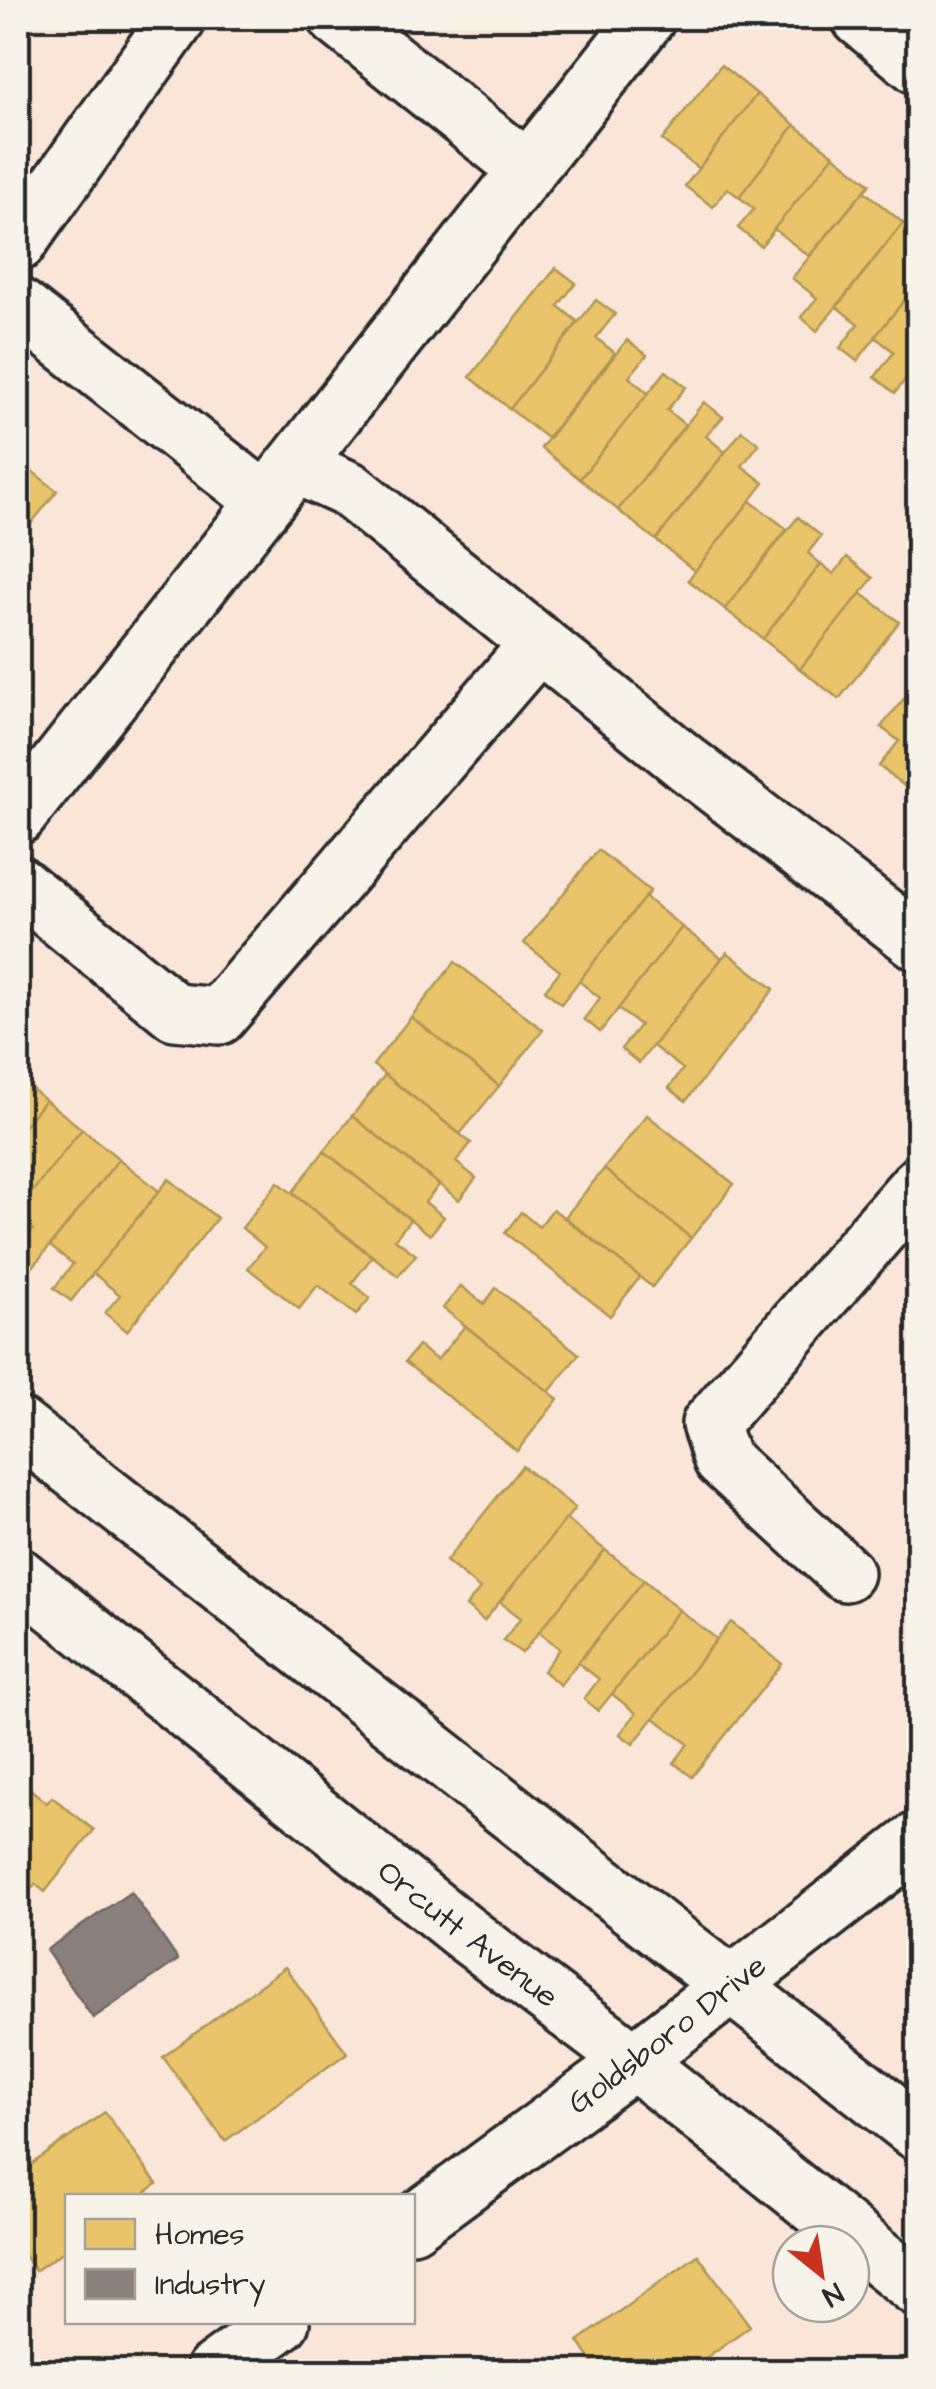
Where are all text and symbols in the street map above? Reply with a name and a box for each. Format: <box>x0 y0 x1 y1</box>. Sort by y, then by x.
street label: Orcutt Avenue <box>368 1849 568 2019</box>
street label: Goldsboro Drive <box>559 1944 776 2125</box>
legend <box>65 2194 415 2324</box>
text: Homes <box>155 2214 245 2256</box>
north arrow <box>771 2224 871 2324</box>
text: Industry <box>155 2264 265 2307</box>
text: N <box>815 2273 850 2316</box>

